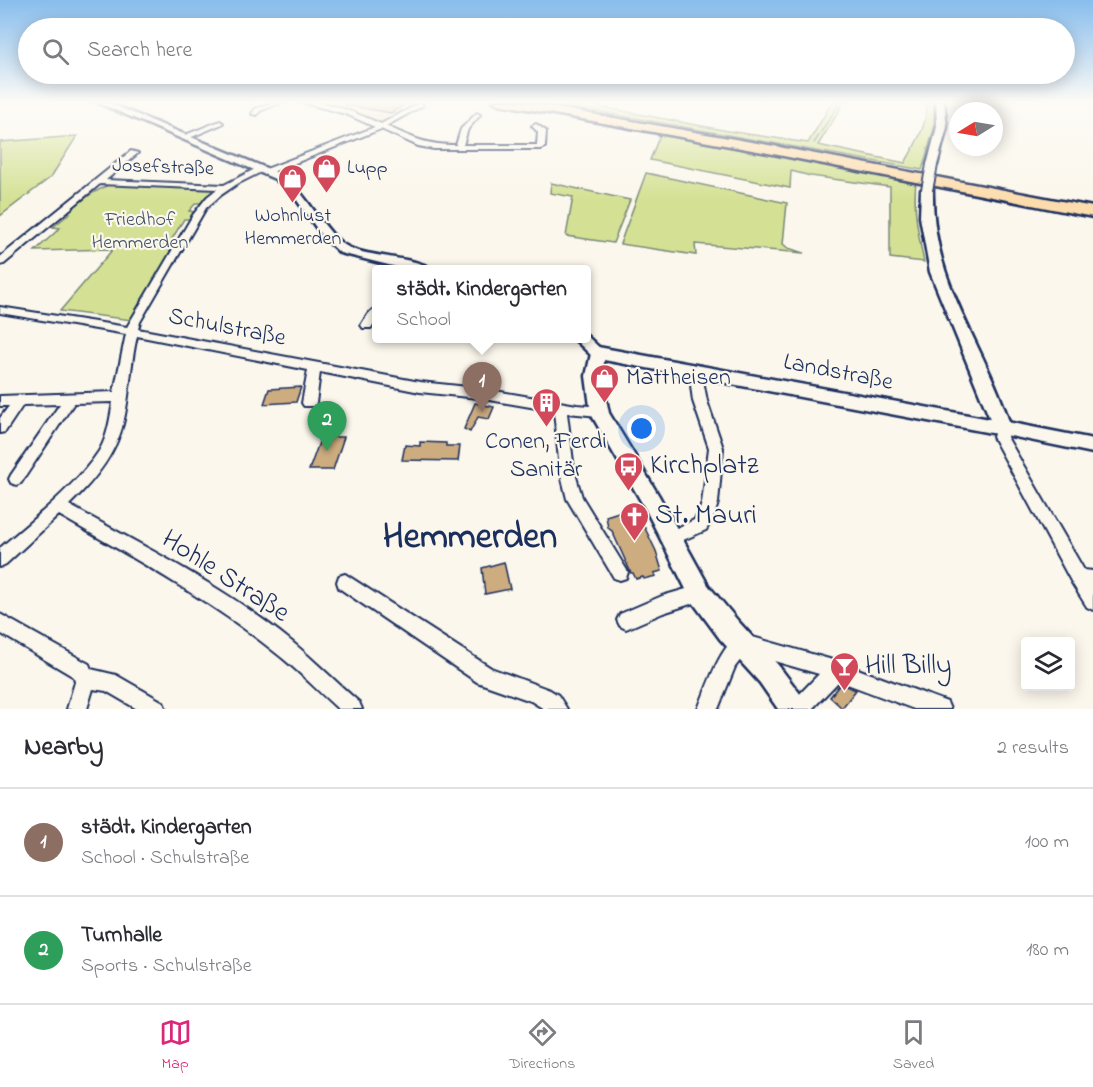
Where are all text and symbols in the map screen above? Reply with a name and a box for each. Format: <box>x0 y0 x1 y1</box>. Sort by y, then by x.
search box <box>18 18 1075 84</box>
icon: search <box>39 35 72 68</box>
text: Search here <box>87 35 192 67</box>
north arrow <box>949 102 1003 156</box>
street label: Josefstraße <box>112 152 214 184</box>
shop icon: Lupp <box>310 152 342 194</box>
place label: Lupp <box>347 154 388 183</box>
shop icon: Wohnlust Hemmerden <box>277 162 309 204</box>
place label: Wohnlust Hemmerden <box>245 202 342 254</box>
park label: Friedhof Hemmerden <box>92 206 189 258</box>
popup <box>372 265 591 343</box>
text: städt. Kindergarten <box>396 274 567 306</box>
street label: Schulstraße <box>165 299 289 357</box>
text: School <box>396 306 451 335</box>
street label: Landstraße <box>780 345 896 401</box>
place label: Mattheisen <box>626 361 731 396</box>
pin: 1 <box>462 362 502 412</box>
shop icon: Mattheisen <box>589 362 621 404</box>
building icon: Conen, Ferdi Sanitär <box>530 386 562 428</box>
pin: 2 <box>308 402 346 451</box>
your location <box>627 414 656 443</box>
place label: Conen, Ferdi Sanitär <box>485 425 607 488</box>
place label: Kirchplatz <box>650 446 759 487</box>
bus stop icon: Kirchplatz <box>613 450 645 492</box>
place label: St. Mauri <box>655 496 757 537</box>
church icon: St. Mauri <box>618 500 650 542</box>
district label: Hemmerden <box>383 512 557 565</box>
street label: Hohle Straße <box>153 520 298 634</box>
map controls <box>1021 637 1075 691</box>
button: layers <box>1021 637 1075 691</box>
place label: Hill Billy <box>865 646 952 687</box>
bar icon: Hill Billy <box>828 650 860 692</box>
text: Nearby <box>24 729 103 767</box>
text: 2 results <box>997 734 1069 763</box>
text: städt. Kindergarten <box>81 812 252 844</box>
text: 1 <box>40 828 47 857</box>
text: 100 m <box>1025 828 1069 857</box>
text: School · Schulstraße <box>81 844 249 873</box>
text: Turnhalle <box>81 920 162 952</box>
text: 2 <box>39 936 48 965</box>
text: 180 m <box>1026 936 1069 965</box>
text: Sports · Schulstraße <box>81 952 252 981</box>
tab: Map <box>159 1016 192 1076</box>
tab: Directions <box>509 1016 575 1076</box>
tab: Saved <box>893 1016 934 1076</box>

